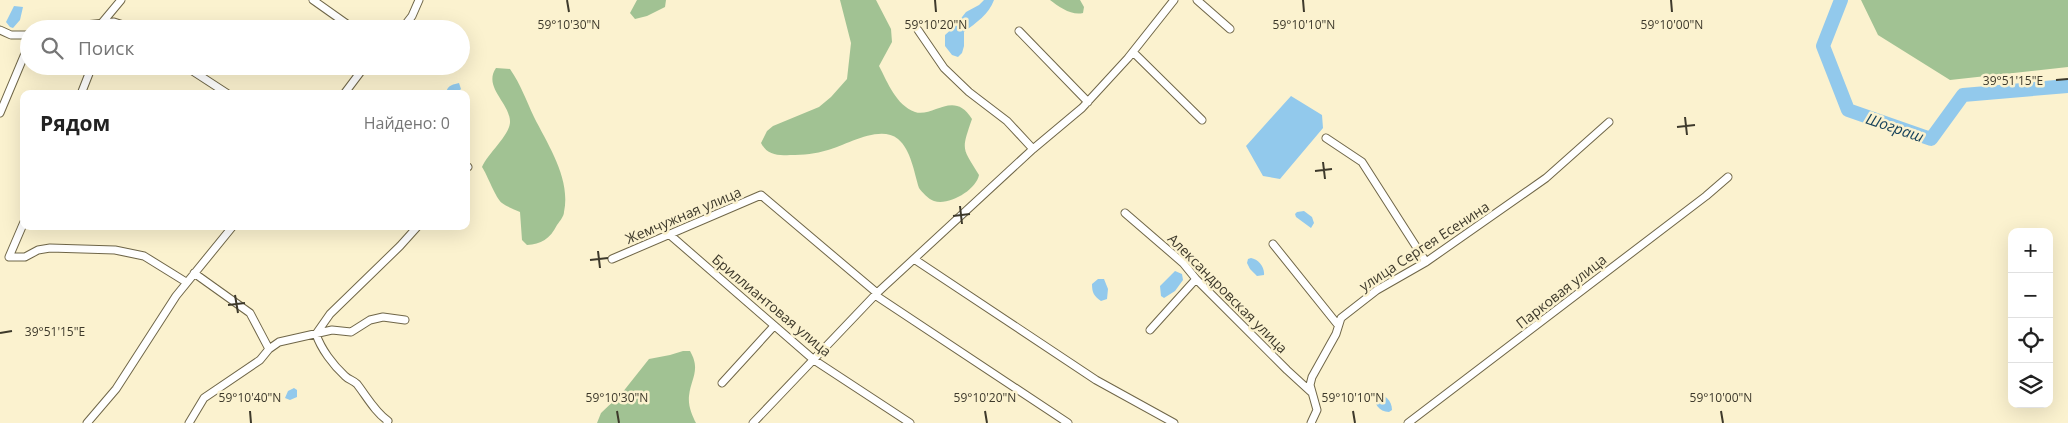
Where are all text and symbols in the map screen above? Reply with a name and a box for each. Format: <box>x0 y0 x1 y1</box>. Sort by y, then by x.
text: 59°10'30"N <box>538 16 600 33</box>
text: 59°10'20"N <box>905 16 967 33</box>
text: 59°10'10"N <box>1273 16 1335 33</box>
text: 59°10'00"N <box>1641 16 1703 33</box>
search box <box>20 20 470 75</box>
icon: search <box>38 34 66 62</box>
text: Поиск <box>78 35 134 61</box>
text: 39°51'15"E <box>1983 72 2043 89</box>
water label: Шограш <box>1863 108 1927 146</box>
text: Рядом <box>40 109 110 137</box>
text: Найдено: 0 <box>364 112 450 134</box>
street label: Жемчужная улица <box>622 182 744 248</box>
street label: улица Сергея Есенина <box>1355 197 1493 295</box>
map controls <box>2008 228 2053 408</box>
button: + <box>2008 228 2053 273</box>
street label: Александровская улица <box>1164 229 1292 357</box>
street label: Бриллиантовая улица <box>708 249 836 361</box>
street label: Парковая улица <box>1512 250 1610 332</box>
button: − <box>2008 273 2053 318</box>
button: locate <box>2008 318 2053 363</box>
text: 39°51'15"E <box>25 323 85 340</box>
button: layers <box>2008 363 2053 408</box>
text: 59°10'40"N <box>219 389 281 406</box>
text: 59°10'30"N <box>586 389 648 406</box>
text: 59°10'20"N <box>954 389 1016 406</box>
text: 59°10'10"N <box>1322 389 1384 406</box>
text: 59°10'00"N <box>1690 389 1752 406</box>

